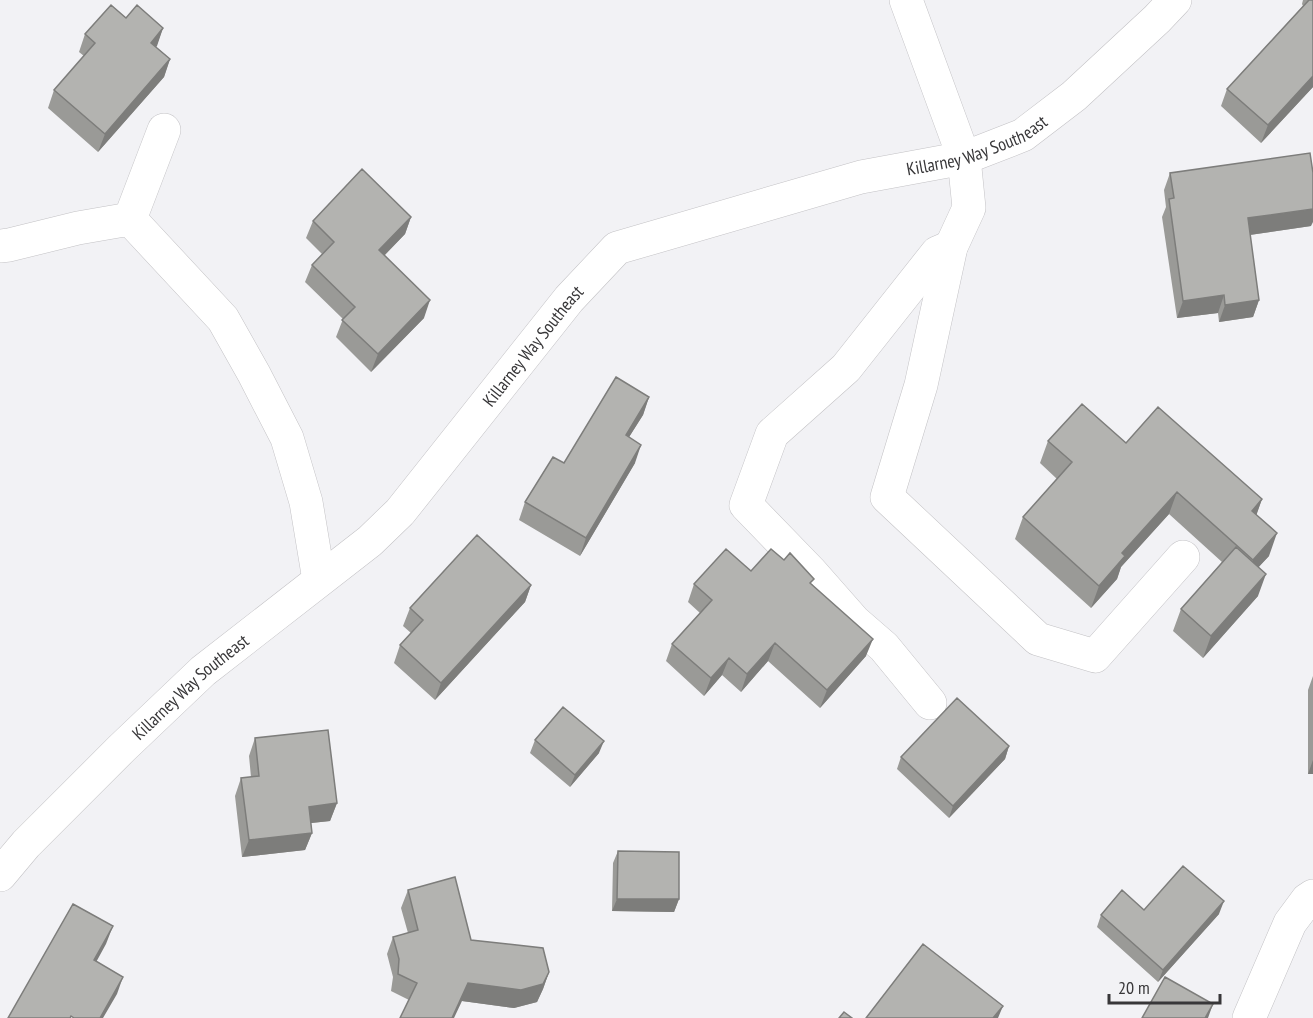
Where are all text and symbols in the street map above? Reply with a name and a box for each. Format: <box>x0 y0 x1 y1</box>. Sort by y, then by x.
street label: Killarney Way Southeast <box>904 109 1051 180</box>
street label: Killarney Way Southeast <box>477 280 588 411</box>
street label: Killarney Way Southeast <box>127 628 253 744</box>
scale bar <box>1109 967 1220 1005</box>
text: 20 m <box>1118 976 1150 999</box>

